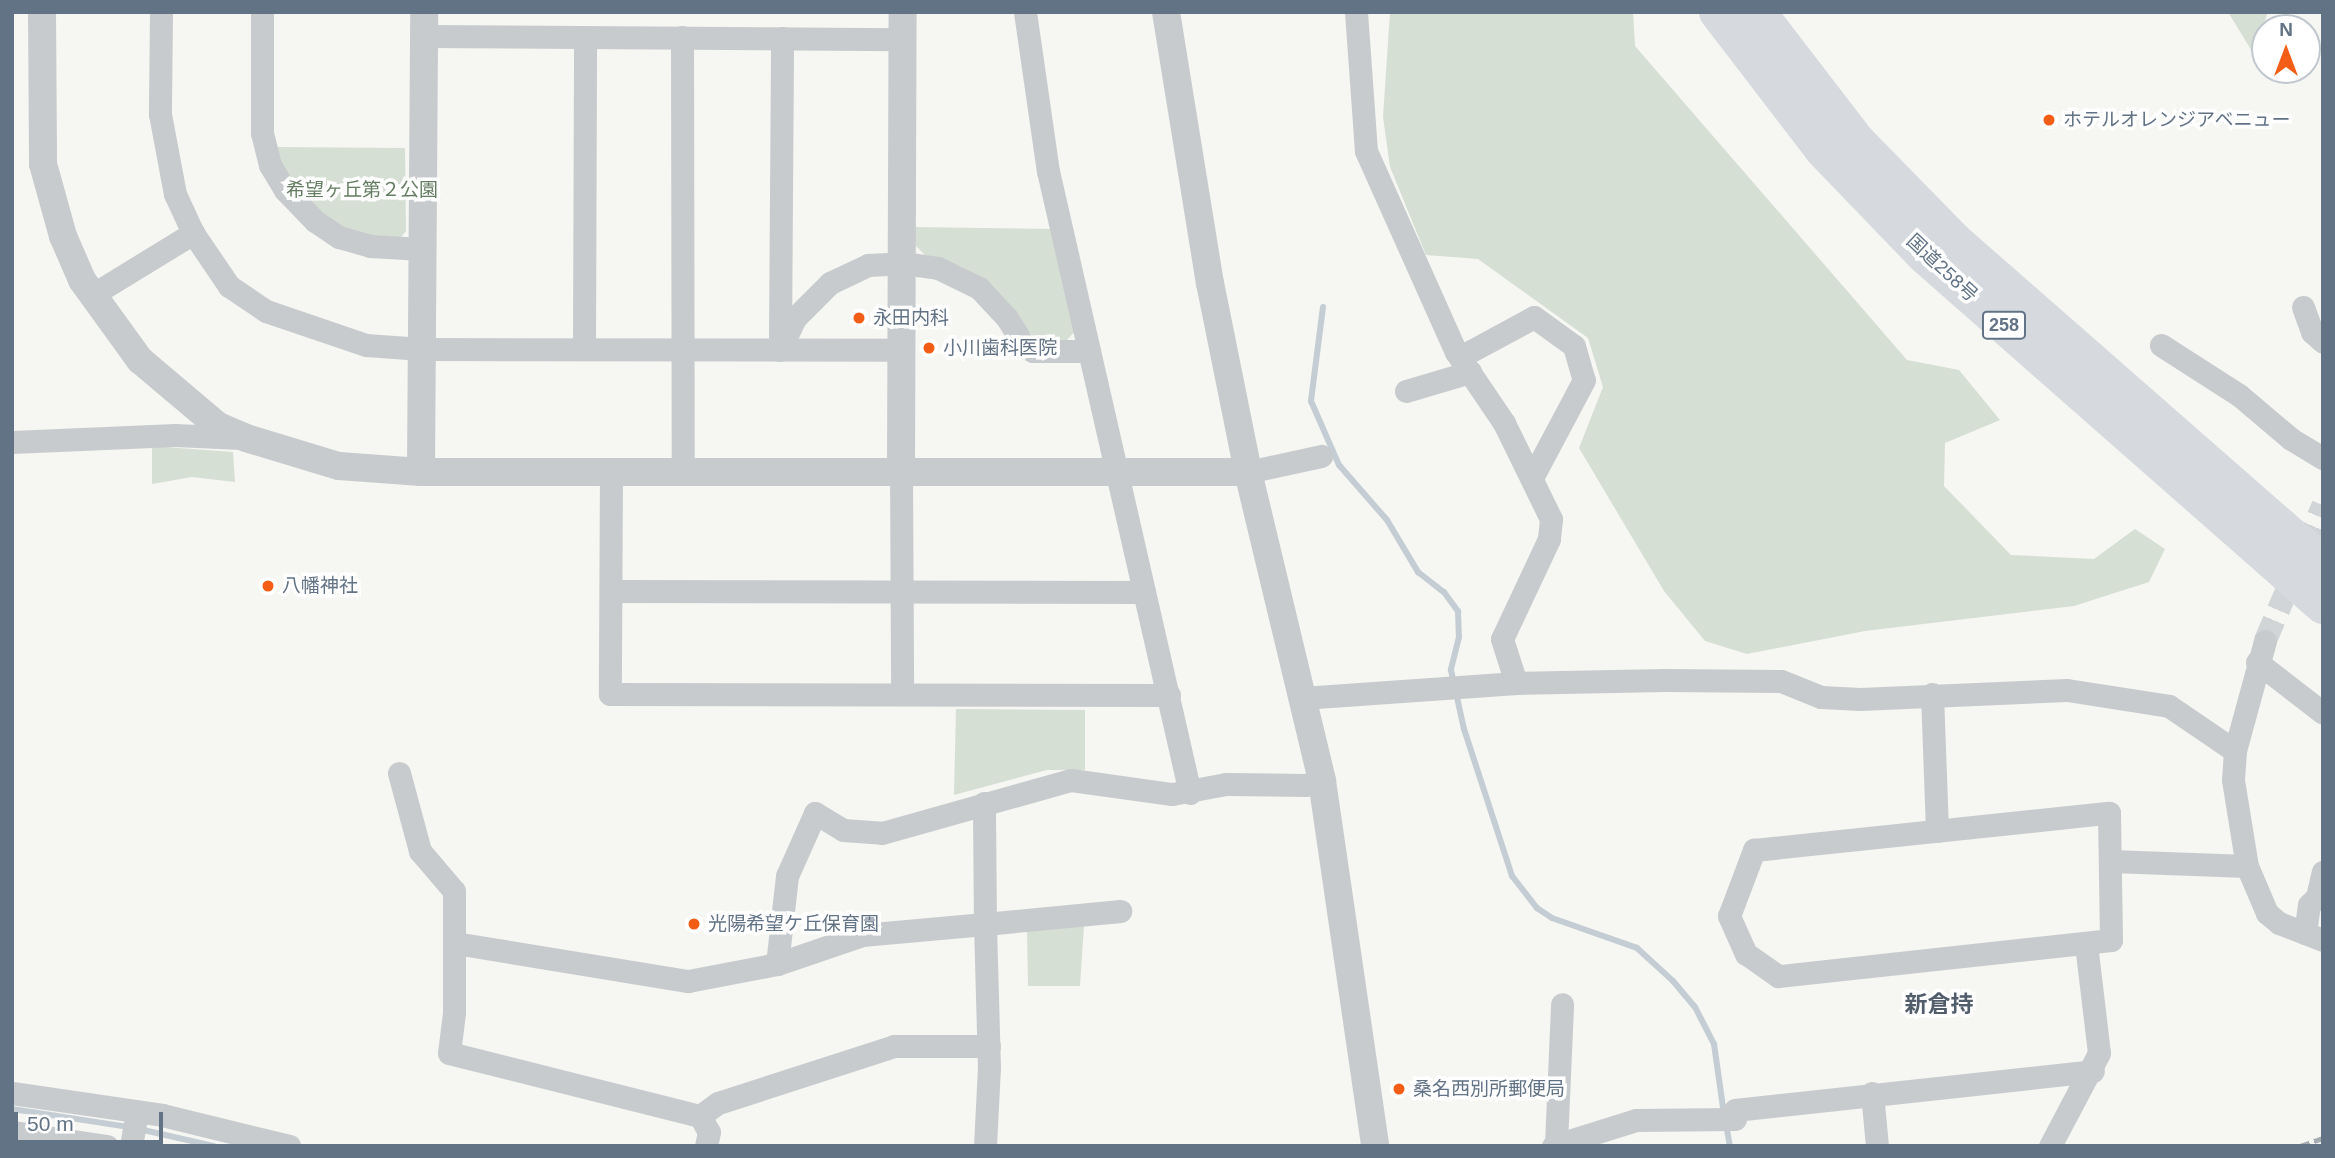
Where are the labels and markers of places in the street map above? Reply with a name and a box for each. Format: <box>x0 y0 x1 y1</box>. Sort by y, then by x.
place label: ホテルオレンジアベニュー <box>2063 109 2291 131</box>
marker: ホテルオレンジアベニュー <box>2041 112 2057 128</box>
place label: 永田内科 <box>873 307 949 329</box>
marker: 永田内科 <box>851 310 867 326</box>
place label: 小川歯科医院 <box>943 337 1057 359</box>
marker: 小川歯科医院 <box>921 340 937 356</box>
place label: 八幡神社 <box>282 575 358 597</box>
marker: 八幡神社 <box>260 578 276 594</box>
place label: 光陽希望ケ丘保育園 <box>708 913 879 935</box>
marker: 光陽希望ケ丘保育園 <box>686 916 702 932</box>
place label: 桑名西別所郵便局 <box>1413 1078 1565 1100</box>
marker: 桑名西別所郵便局 <box>1391 1081 1407 1097</box>

